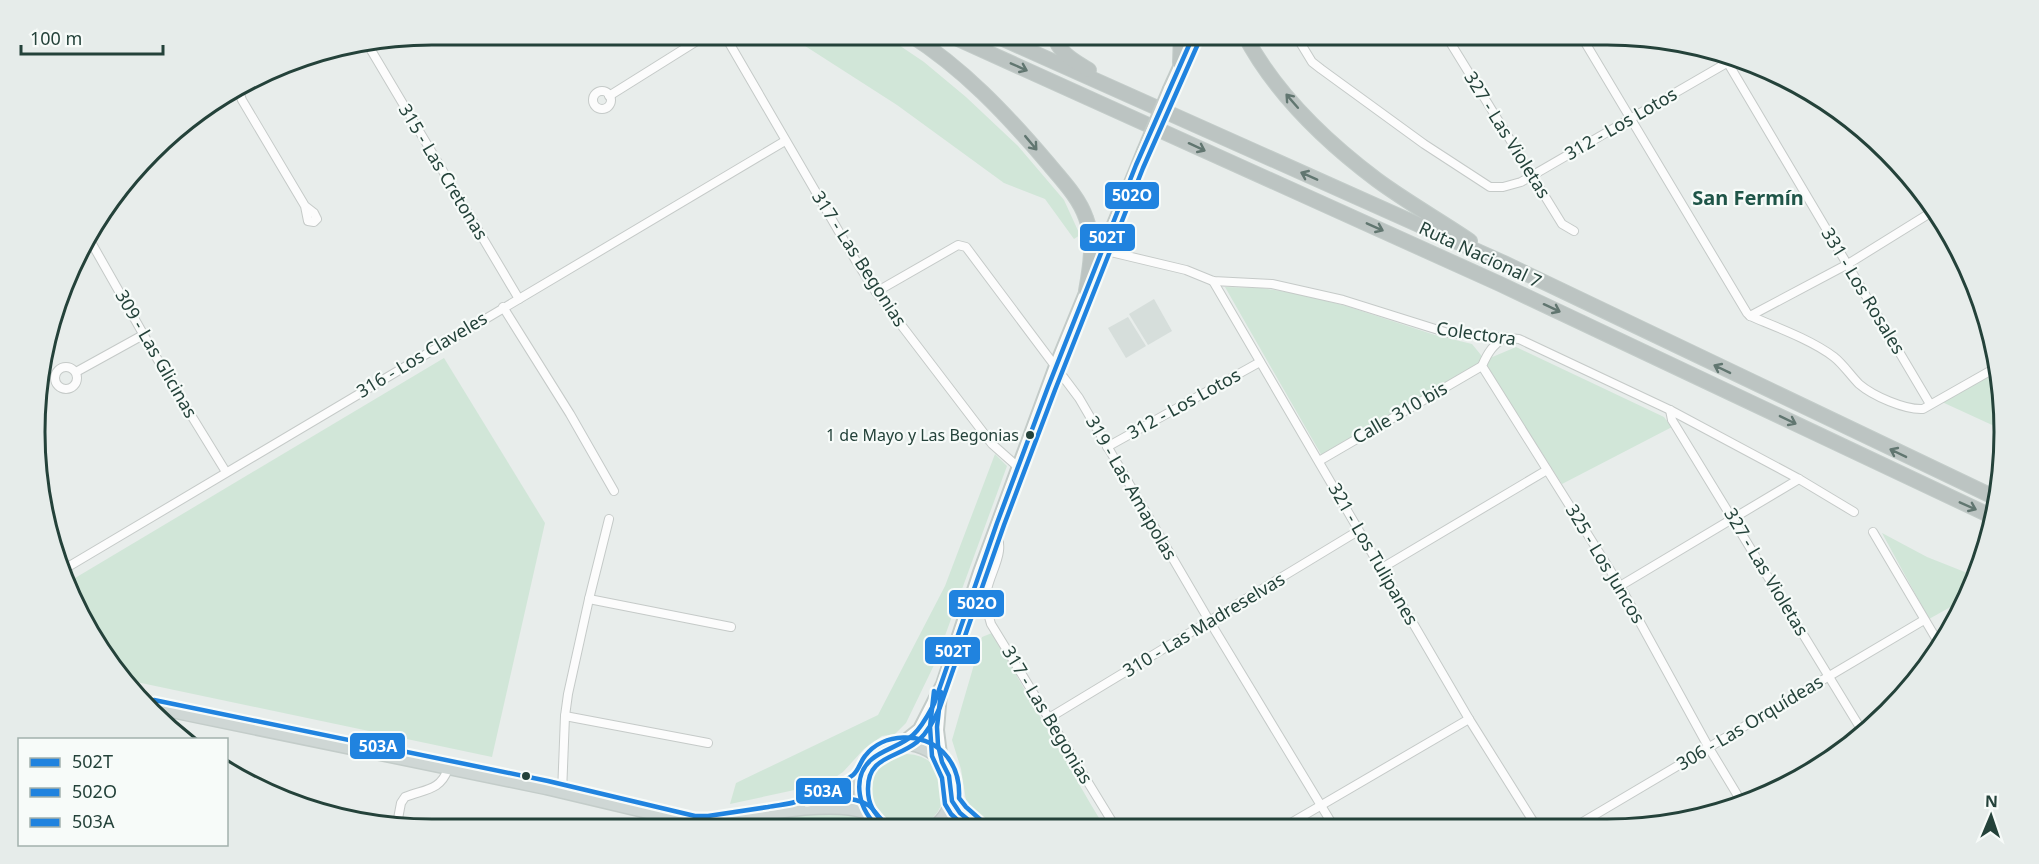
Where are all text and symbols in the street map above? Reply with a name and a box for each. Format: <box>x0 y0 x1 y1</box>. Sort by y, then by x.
scale bar <box>21 18 164 56</box>
text: 100 m <box>30 26 82 50</box>
one-way arrow <box>1010 62 1028 73</box>
street label: 327 - Las Violetas <box>1459 67 1557 202</box>
street label: 312 - Los Lotos <box>1560 81 1681 165</box>
one-way arrow <box>1285 94 1299 109</box>
street label: 315 - Las Cretonas <box>394 99 494 244</box>
one-way arrow <box>1024 135 1037 151</box>
one-way arrow <box>1188 142 1206 153</box>
one-way arrow <box>1301 170 1319 181</box>
line badge: 502O <box>1104 181 1160 210</box>
text: 502O <box>1112 184 1152 206</box>
district label: San Fermín <box>1692 184 1804 211</box>
street label: 317 - Las Begonias <box>807 186 913 331</box>
street label: Ruta Nacional 7 <box>1415 215 1545 293</box>
one-way arrow <box>1365 222 1383 233</box>
line badge: 502T <box>1079 223 1136 252</box>
street label: 331 - Los Rosales <box>1817 223 1911 358</box>
text: 502T <box>1089 226 1125 248</box>
street label: 309 - Las Glicinas <box>110 285 203 422</box>
one-way arrow <box>1543 303 1561 314</box>
street label: 316 - Los Claveles <box>352 306 491 403</box>
street label: Colectora <box>1435 316 1518 350</box>
street label: 312 - Los Lotos <box>1123 362 1244 444</box>
one-way arrow <box>1714 362 1732 374</box>
street label: Calle 310 bis <box>1348 375 1451 449</box>
street label: 319 - Las Amapolas <box>1081 411 1183 564</box>
one-way arrow <box>1779 415 1797 427</box>
place label: 1 de Mayo y Las Begonias <box>826 424 1019 446</box>
marker: 1 de Mayo y Las Begonias <box>1024 429 1036 441</box>
one-way arrow <box>1890 446 1908 458</box>
street label: 321 - Los Tulipanes <box>1323 478 1424 629</box>
street label: 325 - Los Juncos <box>1561 499 1651 628</box>
one-way arrow <box>1958 501 1976 512</box>
street label: 327 - Las Violetas <box>1719 503 1815 640</box>
street label: 310 - Las Madreselvas <box>1118 566 1289 682</box>
line badge: 502O <box>948 589 1005 618</box>
text: 502O <box>957 592 997 614</box>
line badge: 502T <box>924 636 981 665</box>
text: 502T <box>935 640 971 662</box>
street label: 317 - Las Begonias <box>997 641 1099 788</box>
street label: 306 - Las Orquídeas <box>1672 669 1827 775</box>
line badge: 503A <box>349 732 406 760</box>
text: 503A <box>359 735 398 757</box>
legend <box>18 738 228 846</box>
text: 502T <box>72 749 113 773</box>
unlabelled marker <box>520 770 532 782</box>
line badge: 503A <box>795 777 852 805</box>
text: 502O <box>72 779 117 803</box>
text: 503A <box>804 780 843 802</box>
north arrow <box>1961 786 2021 846</box>
text: N <box>1985 790 1998 812</box>
text: 503A <box>72 809 115 833</box>

